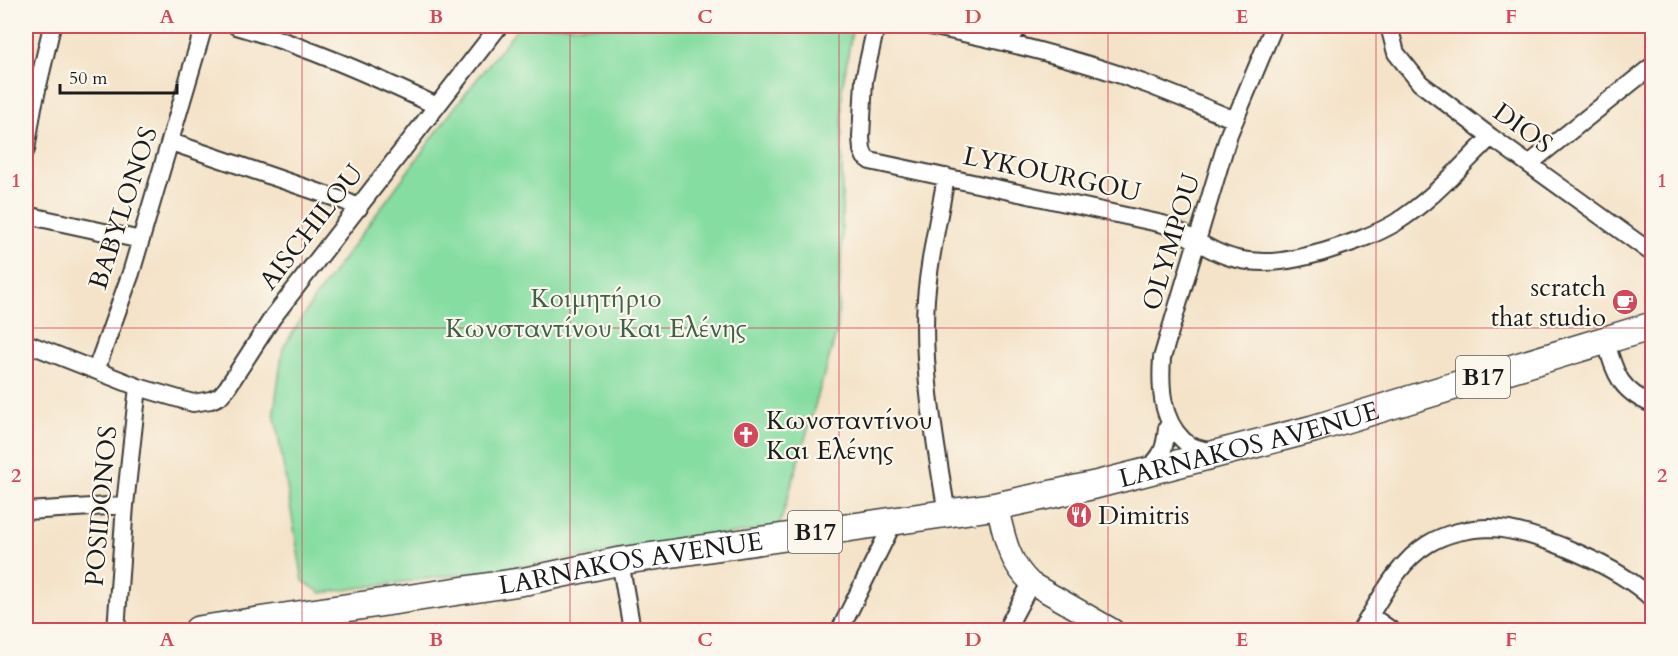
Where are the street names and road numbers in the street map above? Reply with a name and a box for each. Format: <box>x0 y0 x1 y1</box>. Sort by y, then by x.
street label: DIOS <box>1486 95 1560 161</box>
street label: BABYLONOS <box>80 122 166 294</box>
street label: LYKOURGOU <box>960 138 1144 210</box>
street label: AISCHILOU <box>251 157 371 297</box>
street label: OLYMPOU <box>1134 169 1208 315</box>
road number: B17 <box>1456 356 1510 398</box>
street label: LARNAKOS AVENUE <box>1115 393 1383 496</box>
street label: POSIDONOS <box>77 424 125 588</box>
road number: B17 <box>788 511 842 553</box>
street label: LARNAKOS AVENUE <box>496 523 765 602</box>

